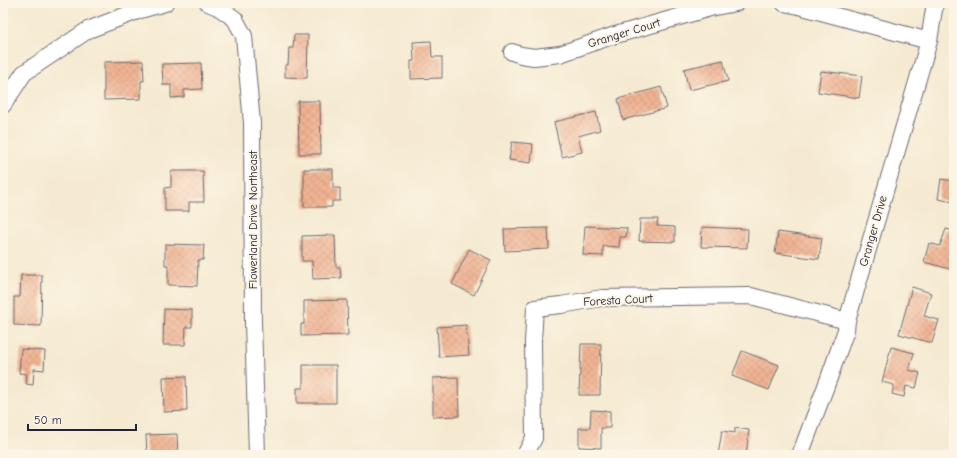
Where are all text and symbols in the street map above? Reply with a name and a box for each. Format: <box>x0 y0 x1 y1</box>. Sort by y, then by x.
street label: Granger Court <box>586 15 663 51</box>
street label: Flowerland Drive Northeast <box>246 150 260 289</box>
street label: Granger Drive <box>856 194 890 268</box>
street label: Foresta Court <box>583 291 654 309</box>
scale bar <box>28 406 136 432</box>
text: 50 m <box>34 413 62 427</box>

